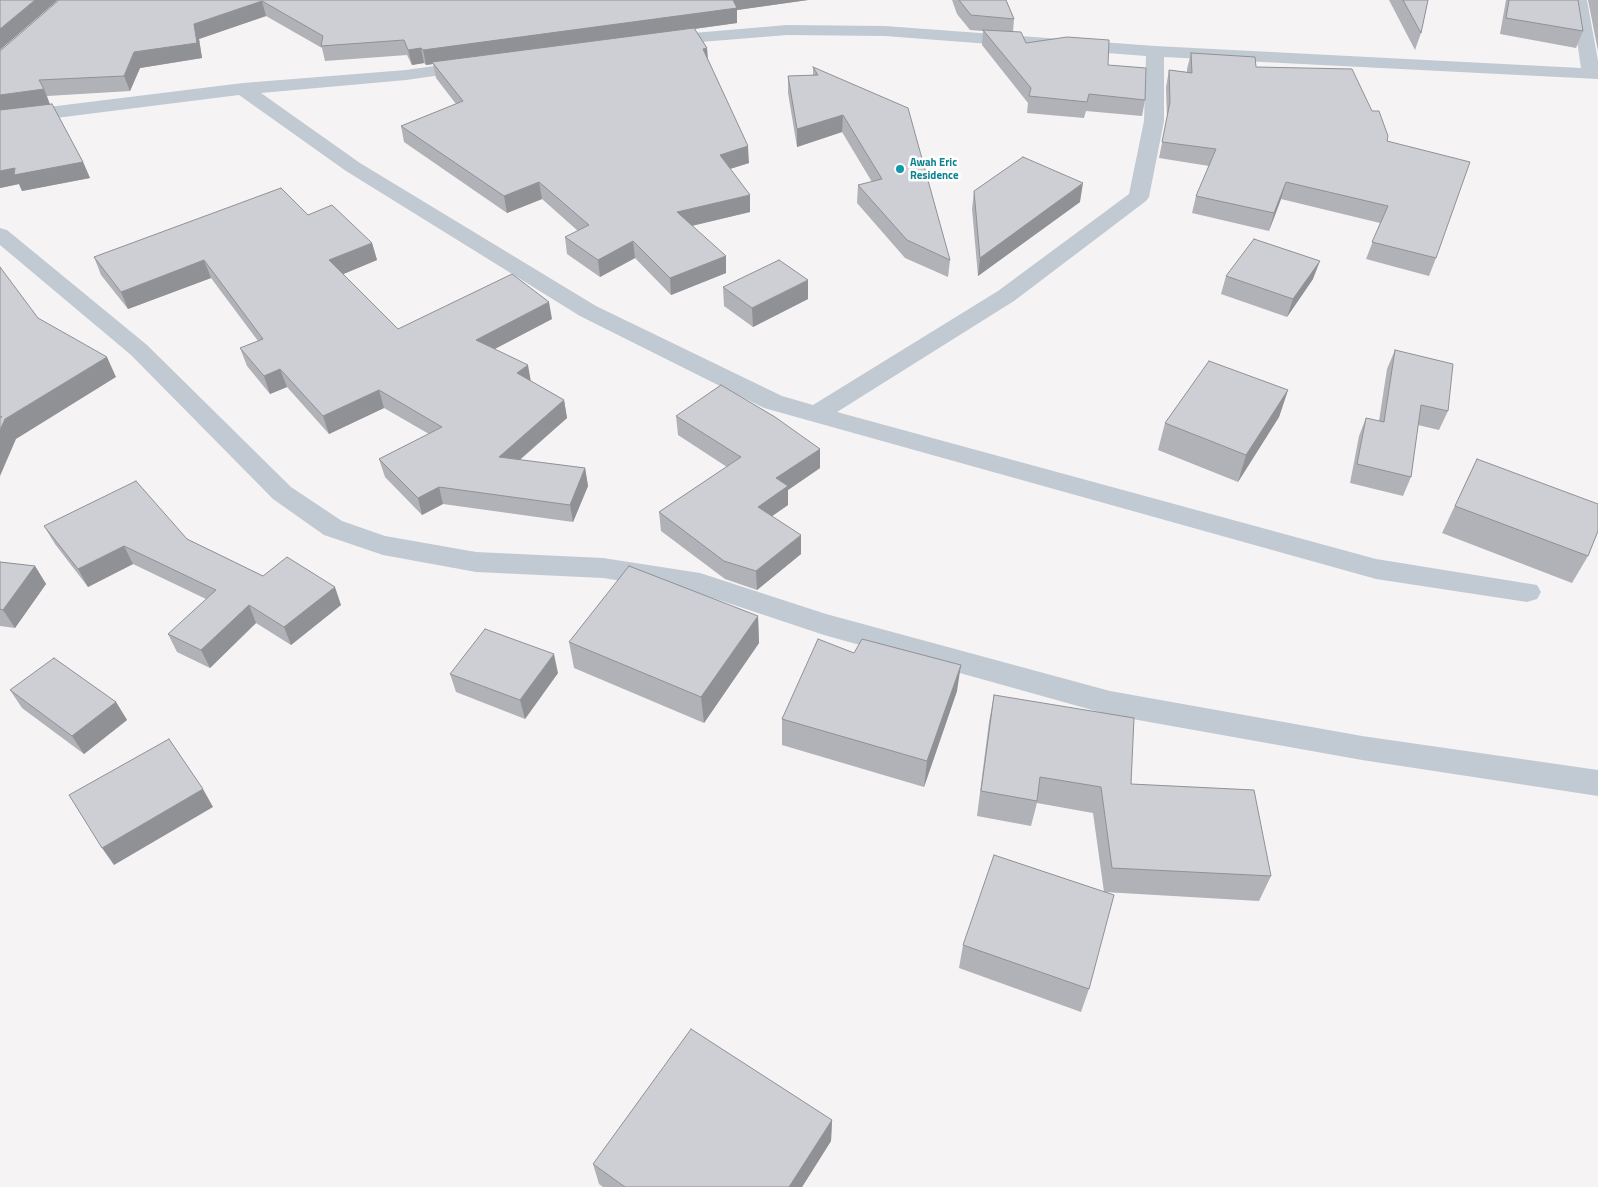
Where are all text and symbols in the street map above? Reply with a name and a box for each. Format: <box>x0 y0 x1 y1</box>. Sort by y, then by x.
place label: Awah Eric Residence <box>910 156 959 182</box>
marker: Awah Eric Residence <box>894 163 906 175</box>

